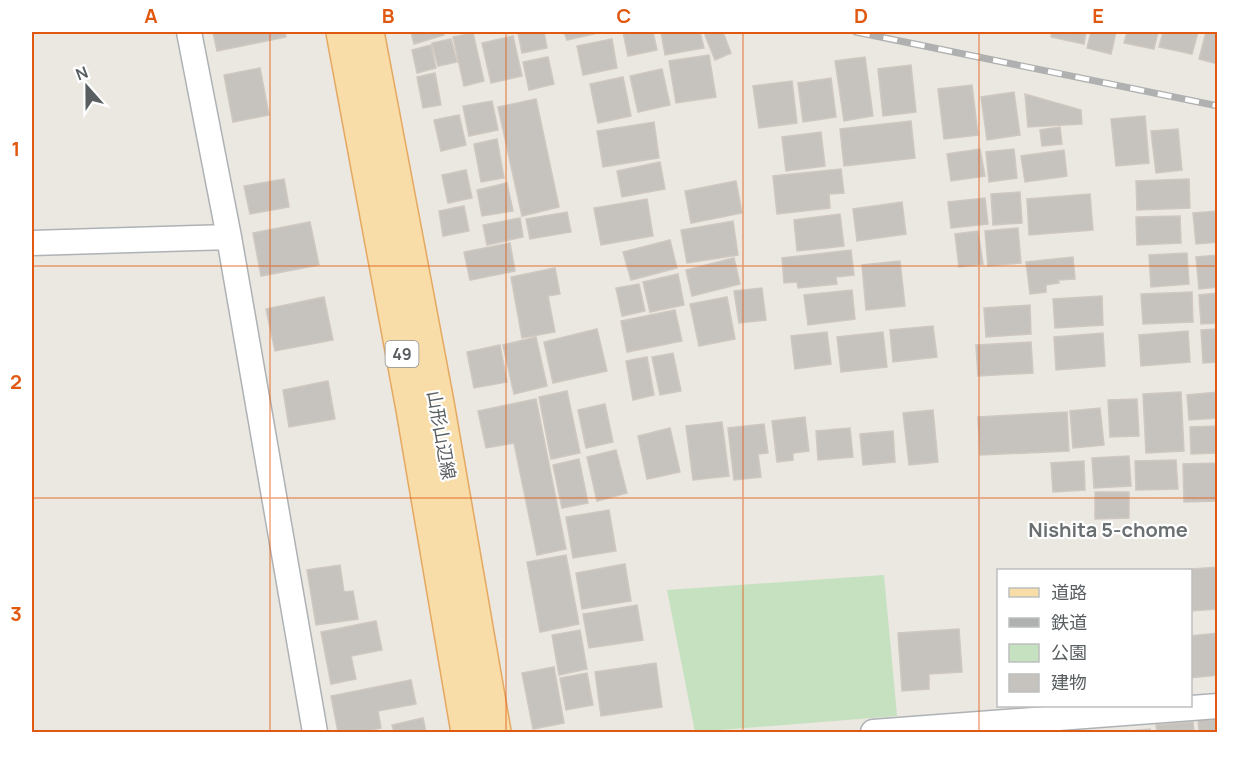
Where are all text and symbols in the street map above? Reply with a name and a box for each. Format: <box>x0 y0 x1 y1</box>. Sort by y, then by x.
text: A <box>144 2 158 29</box>
text: B <box>382 2 395 29</box>
text: C <box>617 2 631 29</box>
text: D <box>854 2 868 29</box>
text: E <box>1092 2 1104 29</box>
north arrow <box>57 57 117 117</box>
text: N <box>72 61 91 85</box>
text: 1 <box>12 135 20 162</box>
road number: 49 <box>386 341 418 367</box>
text: 2 <box>10 368 22 395</box>
street label: 山形山辺線 <box>422 389 462 481</box>
district label: Nishita 5-chome <box>1028 516 1188 543</box>
legend <box>997 569 1192 707</box>
text: 道路 <box>1051 580 1087 604</box>
text: 3 <box>10 600 22 627</box>
text: 鉄道 <box>1051 610 1087 634</box>
text: 公園 <box>1051 640 1087 664</box>
text: 建物 <box>1051 670 1087 694</box>

